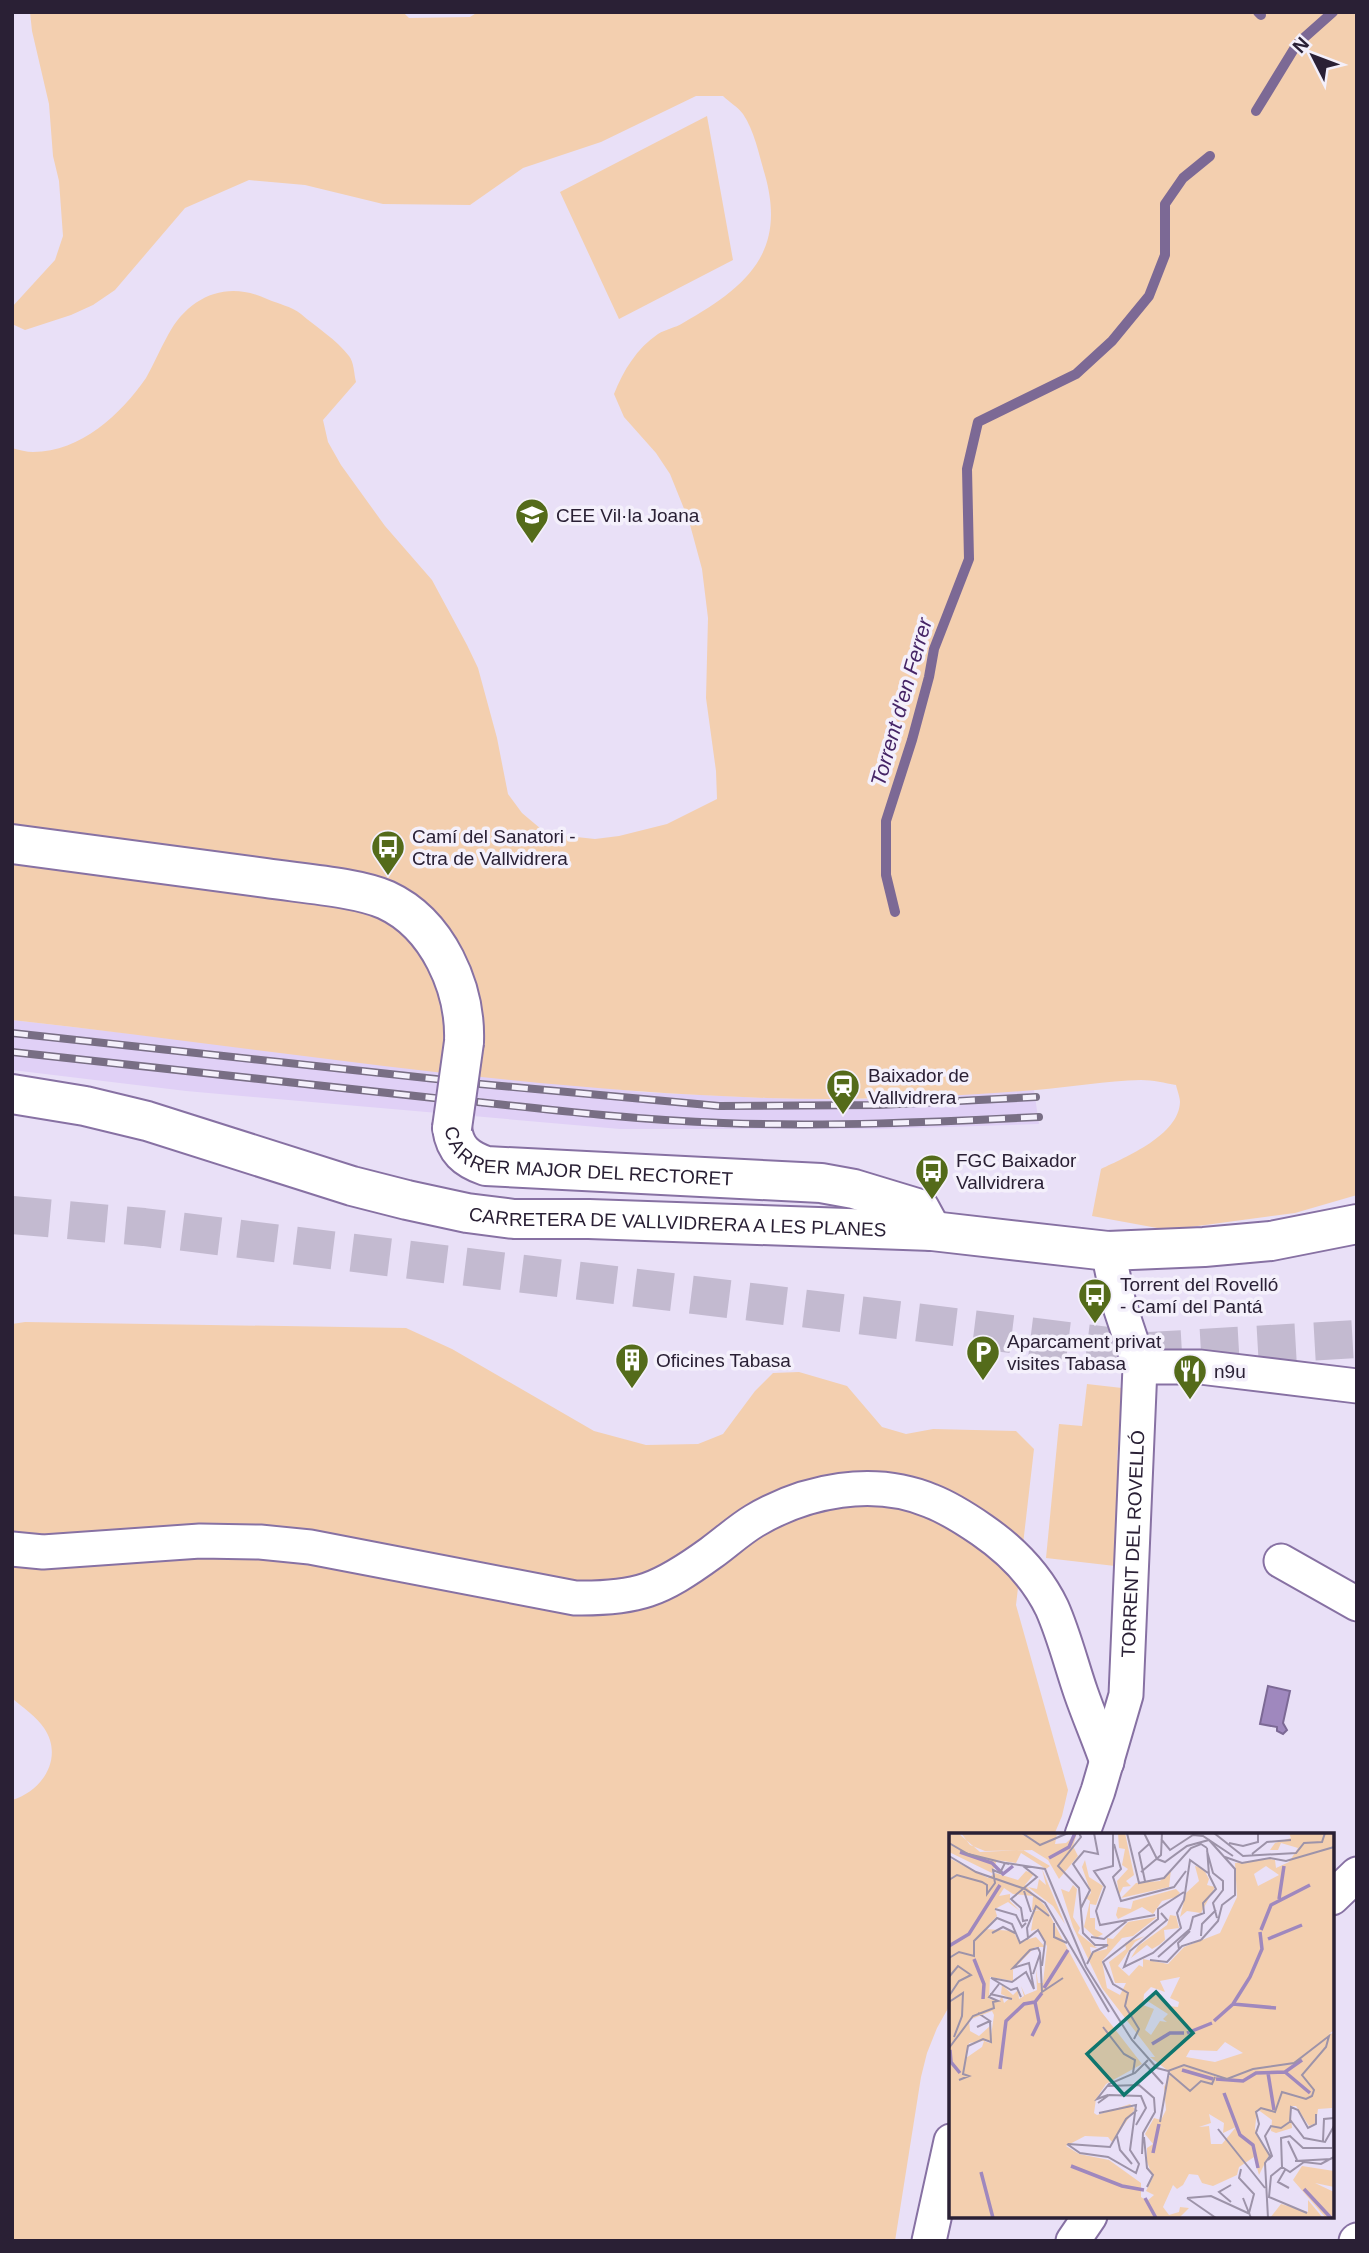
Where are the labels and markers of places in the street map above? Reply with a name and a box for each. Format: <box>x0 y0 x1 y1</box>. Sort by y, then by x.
school or university icon: CEE Vil·la Joana <box>513 496 551 545</box>
place label: CEE Vil·la Joana <box>556 505 700 526</box>
place label: Camí del Sanatori - Ctra de Vallvidrera <box>412 826 576 869</box>
bus stop icon: Camí del Sanatori - Ctra de Vallvidrera <box>369 828 407 877</box>
place label: Baixador de Vallvidrera <box>868 1065 969 1108</box>
station icon: Baixador de Vallvidrera <box>824 1067 862 1116</box>
place label: FGC Baixador Vallvidrera <box>956 1150 1077 1193</box>
bus stop icon: FGC Baixador Vallvidrera <box>913 1152 951 1201</box>
place label: Torrent del Rovelló - Camí del Pantá <box>1120 1274 1278 1317</box>
bus stop icon: Torrent del Rovelló - Camí del Pantá <box>1076 1276 1114 1325</box>
place label: Aparcament privat visites Tabasa <box>1007 1331 1162 1374</box>
parking icon: Aparcament privat visites Tabasa <box>964 1333 1002 1382</box>
building icon: Oficines Tabasa <box>613 1341 651 1390</box>
place label: Oficines Tabasa <box>656 1350 791 1371</box>
restaurant icon: n9u <box>1171 1352 1209 1401</box>
place label: n9u <box>1214 1361 1246 1382</box>

